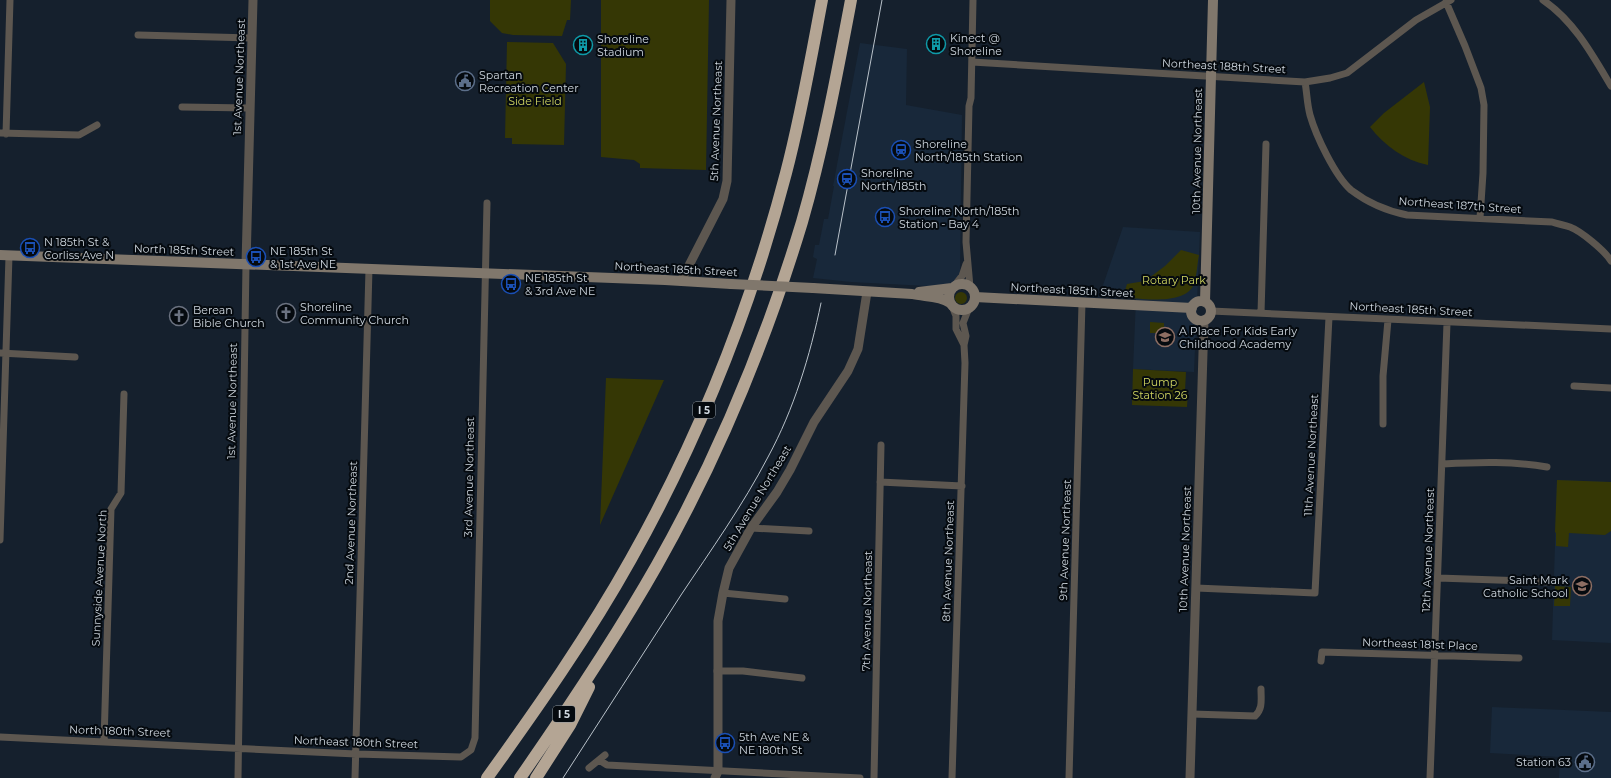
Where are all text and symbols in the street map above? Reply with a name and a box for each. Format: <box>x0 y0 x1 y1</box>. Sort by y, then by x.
street label: 1st Avenue Northeast <box>230 18 248 135</box>
place label: Kinect @ Shoreline <box>950 31 1002 58</box>
place label: Shoreline Stadium <box>597 32 649 59</box>
building icon: Kinect @ Shoreline <box>925 33 947 55</box>
building icon: Shoreline Stadium <box>572 34 594 56</box>
street label: Northeast 188th Street <box>1162 56 1287 76</box>
street label: 5th Avenue Northeast <box>707 60 725 181</box>
place label: Spartan Recreation Center <box>479 68 579 95</box>
public building icon: Spartan Recreation Center <box>454 70 476 92</box>
street label: 10th Avenue Northeast <box>1189 88 1205 214</box>
park label: Side Field <box>508 94 562 108</box>
place label: Shoreline North/185th Station <box>915 137 1023 164</box>
station icon: Shoreline North/185th Station <box>890 139 912 161</box>
place label: Shoreline North/185th <box>861 166 926 193</box>
station icon: Shoreline North/185th <box>836 168 858 190</box>
street label: Northeast 187th Street <box>1398 194 1523 216</box>
place label: Shoreline North/185th Station - Bay 4 <box>899 204 1019 231</box>
bus stop icon: Shoreline North/185th Station - Bay 4 <box>874 206 896 228</box>
place label: N 185th St & Corliss Ave N <box>44 235 114 262</box>
bus stop icon: N 185th St & Corliss Ave N <box>19 237 41 259</box>
street label: North 185th Street <box>134 241 235 259</box>
place label: NE 185th St & 1st Ave NE <box>270 244 336 271</box>
bus stop icon: NE 185th St & 1st Ave NE <box>245 246 267 268</box>
street label: Northeast 185th Street <box>614 259 738 279</box>
place label: NE 185th St & 3rd Ave NE <box>525 271 595 298</box>
bus stop icon: NE 185th St & 3rd Ave NE <box>500 273 522 295</box>
park label: Rotary Park <box>1142 273 1206 287</box>
street label: Northeast 185th Street <box>1010 280 1134 300</box>
street label: Northeast 185th Street <box>1349 299 1473 319</box>
place label: Shoreline Community Church <box>300 300 409 327</box>
church icon: Shoreline Community Church <box>275 302 297 324</box>
place label: Berean Bible Church <box>193 303 265 330</box>
church icon: Berean Bible Church <box>168 305 190 327</box>
place label: A Place For Kids Early Childhood Academy <box>1179 324 1297 351</box>
school or university icon: A Place For Kids Early Childhood Academy <box>1154 326 1176 348</box>
street label: 1st Avenue Northeast <box>224 342 240 459</box>
park label: Pump Station 26 <box>1132 375 1188 402</box>
street label: 11th Avenue Northeast <box>1301 393 1321 516</box>
road number: I 5 <box>693 402 715 418</box>
street label: 3rd Avenue Northeast <box>461 416 477 537</box>
street label: 5th Avenue Northeast <box>720 442 794 553</box>
street label: 2nd Avenue Northeast <box>342 460 360 585</box>
street label: 9th Avenue Northeast <box>1056 479 1074 601</box>
street label: 10th Avenue Northeast <box>1176 485 1194 612</box>
street label: 12th Avenue Northeast <box>1419 487 1437 612</box>
street label: 8th Avenue Northeast <box>939 500 957 622</box>
street label: Sunnyside Avenue North <box>88 509 110 647</box>
street label: 7th Avenue Northeast <box>859 550 875 671</box>
place label: Saint Mark Catholic School <box>1483 573 1568 600</box>
school or university icon: Saint Mark Catholic School <box>1571 575 1593 597</box>
street label: Northeast 181st Place <box>1362 635 1478 653</box>
road number: I 5 <box>553 706 575 722</box>
street label: North 180th Street <box>69 722 172 740</box>
place label: 5th Ave NE & NE 180th St <box>739 730 810 757</box>
bus stop icon: 5th Ave NE & NE 180th St <box>714 732 736 754</box>
street label: Northeast 180th Street <box>294 733 419 751</box>
public building icon: Station 63 <box>1574 751 1596 773</box>
place label: Station 63 <box>1516 755 1571 769</box>

